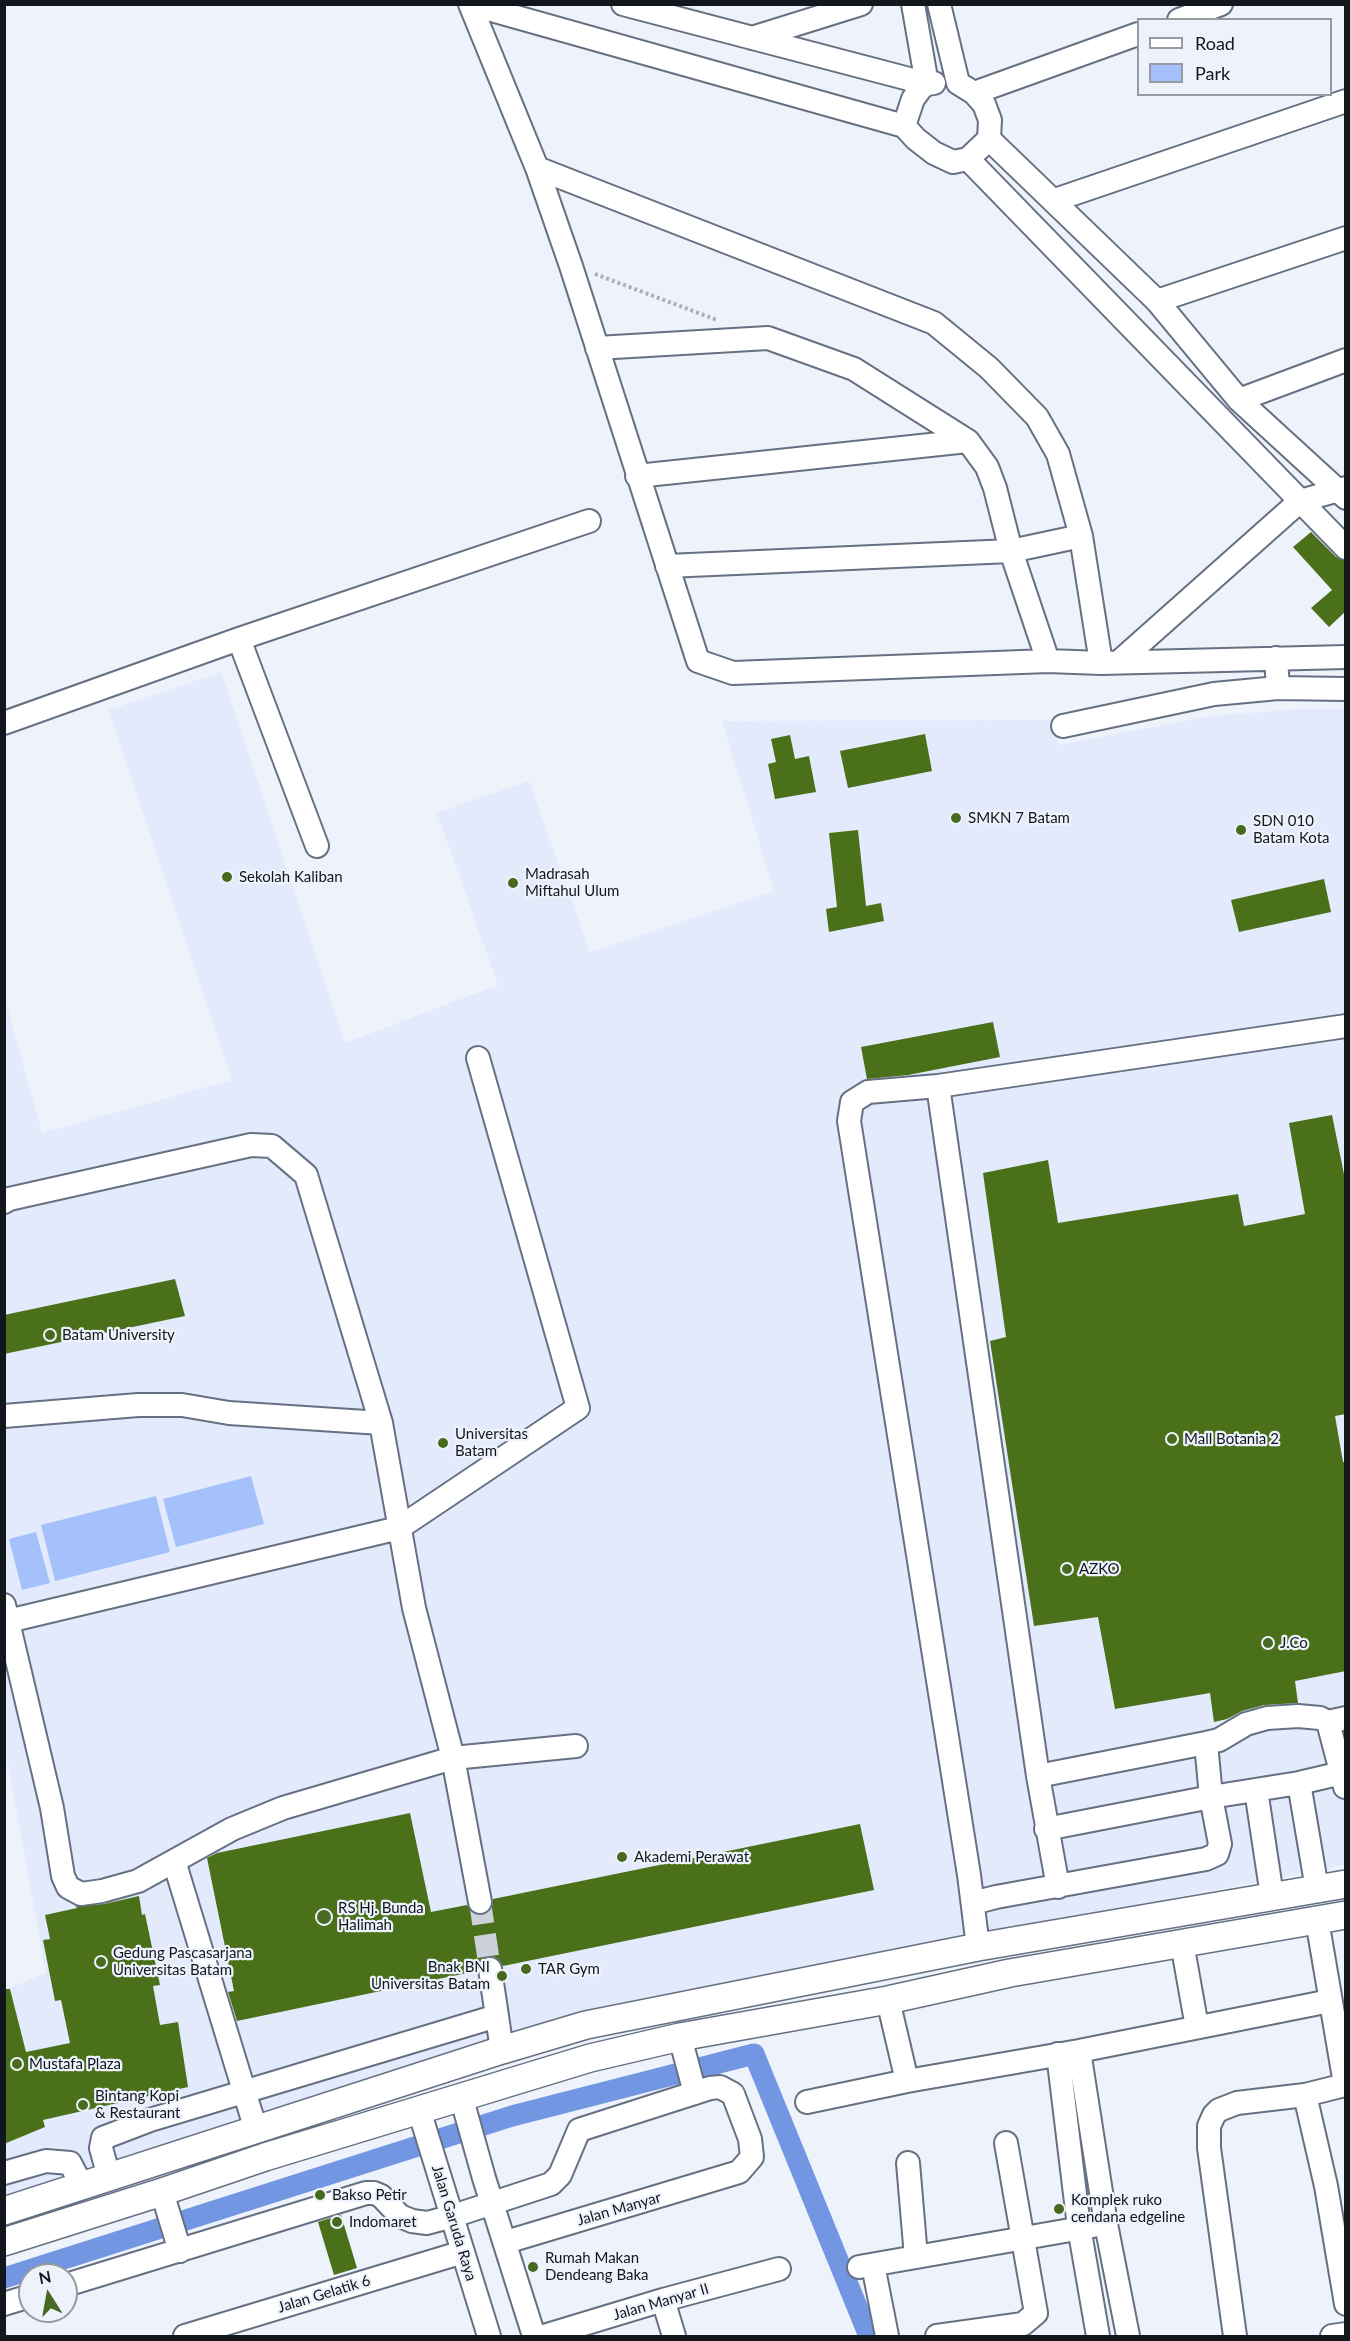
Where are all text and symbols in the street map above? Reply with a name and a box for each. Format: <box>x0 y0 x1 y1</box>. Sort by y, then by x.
legend <box>1137 18 1332 96</box>
text: Road <box>1195 32 1235 54</box>
text: Park <box>1195 62 1230 84</box>
place label: SMKN 7 Batam <box>968 809 1070 827</box>
marker: SMKN 7 Batam <box>949 811 963 825</box>
place label: SDN 010 Batam Kota <box>1253 812 1330 847</box>
marker: SDN 010 Batam Kota <box>1234 823 1248 837</box>
place label: Madrasah Miftahul Ulum <box>525 865 619 900</box>
place label: Sekolah Kaliban <box>239 868 343 886</box>
marker: Sekolah Kaliban <box>220 870 234 884</box>
marker: Madrasah Miftahul Ulum <box>506 876 520 890</box>
place label: Batam University <box>62 1326 175 1344</box>
marker: Batam University <box>43 1328 57 1342</box>
place label: Universitas Batam <box>455 1425 528 1460</box>
place label: Mall Botania 2 <box>1184 1430 1279 1448</box>
marker: Mall Botania 2 <box>1165 1432 1179 1446</box>
marker: Universitas Batam <box>436 1436 450 1450</box>
place label: AZKO <box>1079 1560 1119 1578</box>
marker: AZKO <box>1060 1562 1074 1576</box>
place label: J.Co <box>1280 1634 1308 1652</box>
marker: J.Co <box>1261 1636 1275 1650</box>
place label: Akademi Perawat <box>634 1848 749 1866</box>
marker: Akademi Perawat <box>615 1850 629 1864</box>
place label: RS Hj. Bunda Halimah <box>338 1899 424 1934</box>
marker: RS Hj. Bunda Halimah <box>315 1908 333 1926</box>
place label: Gedung Pascasarjana Universitas Batam <box>113 1944 252 1979</box>
marker: Gedung Pascasarjana Universitas Batam <box>94 1955 108 1969</box>
place label: Bnak BNI Universitas Batam <box>371 1958 490 1993</box>
place label: TAR Gym <box>538 1960 600 1978</box>
marker: TAR Gym <box>519 1962 533 1976</box>
marker: Bnak BNI Universitas Batam <box>495 1969 509 1983</box>
place label: Mustafa Plaza <box>29 2055 121 2073</box>
marker: Mustafa Plaza <box>10 2057 24 2071</box>
place label: Bintang Kopi & Restaurant <box>95 2087 180 2122</box>
marker: Bintang Kopi & Restaurant <box>76 2098 90 2112</box>
street label: Jalan Garuda Raya <box>428 2163 480 2283</box>
place label: Bakso Petir <box>332 2186 407 2204</box>
marker: Bakso Petir <box>313 2188 327 2202</box>
street label: Jalan Manyar <box>575 2188 663 2230</box>
place label: Komplek ruko cendana edgeline <box>1071 2191 1185 2226</box>
marker: Komplek ruko cendana edgeline <box>1052 2202 1066 2216</box>
place label: Indomaret <box>349 2213 417 2231</box>
marker: Indomaret <box>330 2215 344 2229</box>
place label: Rumah Makan Dendeang Baka <box>545 2249 648 2284</box>
marker: Rumah Makan Dendeang Baka <box>526 2260 540 2274</box>
north arrow <box>18 2263 78 2323</box>
text: N <box>37 2266 53 2287</box>
street label: Jalan Gelatik 6 <box>276 2271 372 2317</box>
street label: Jalan Manyar II <box>611 2280 711 2324</box>

